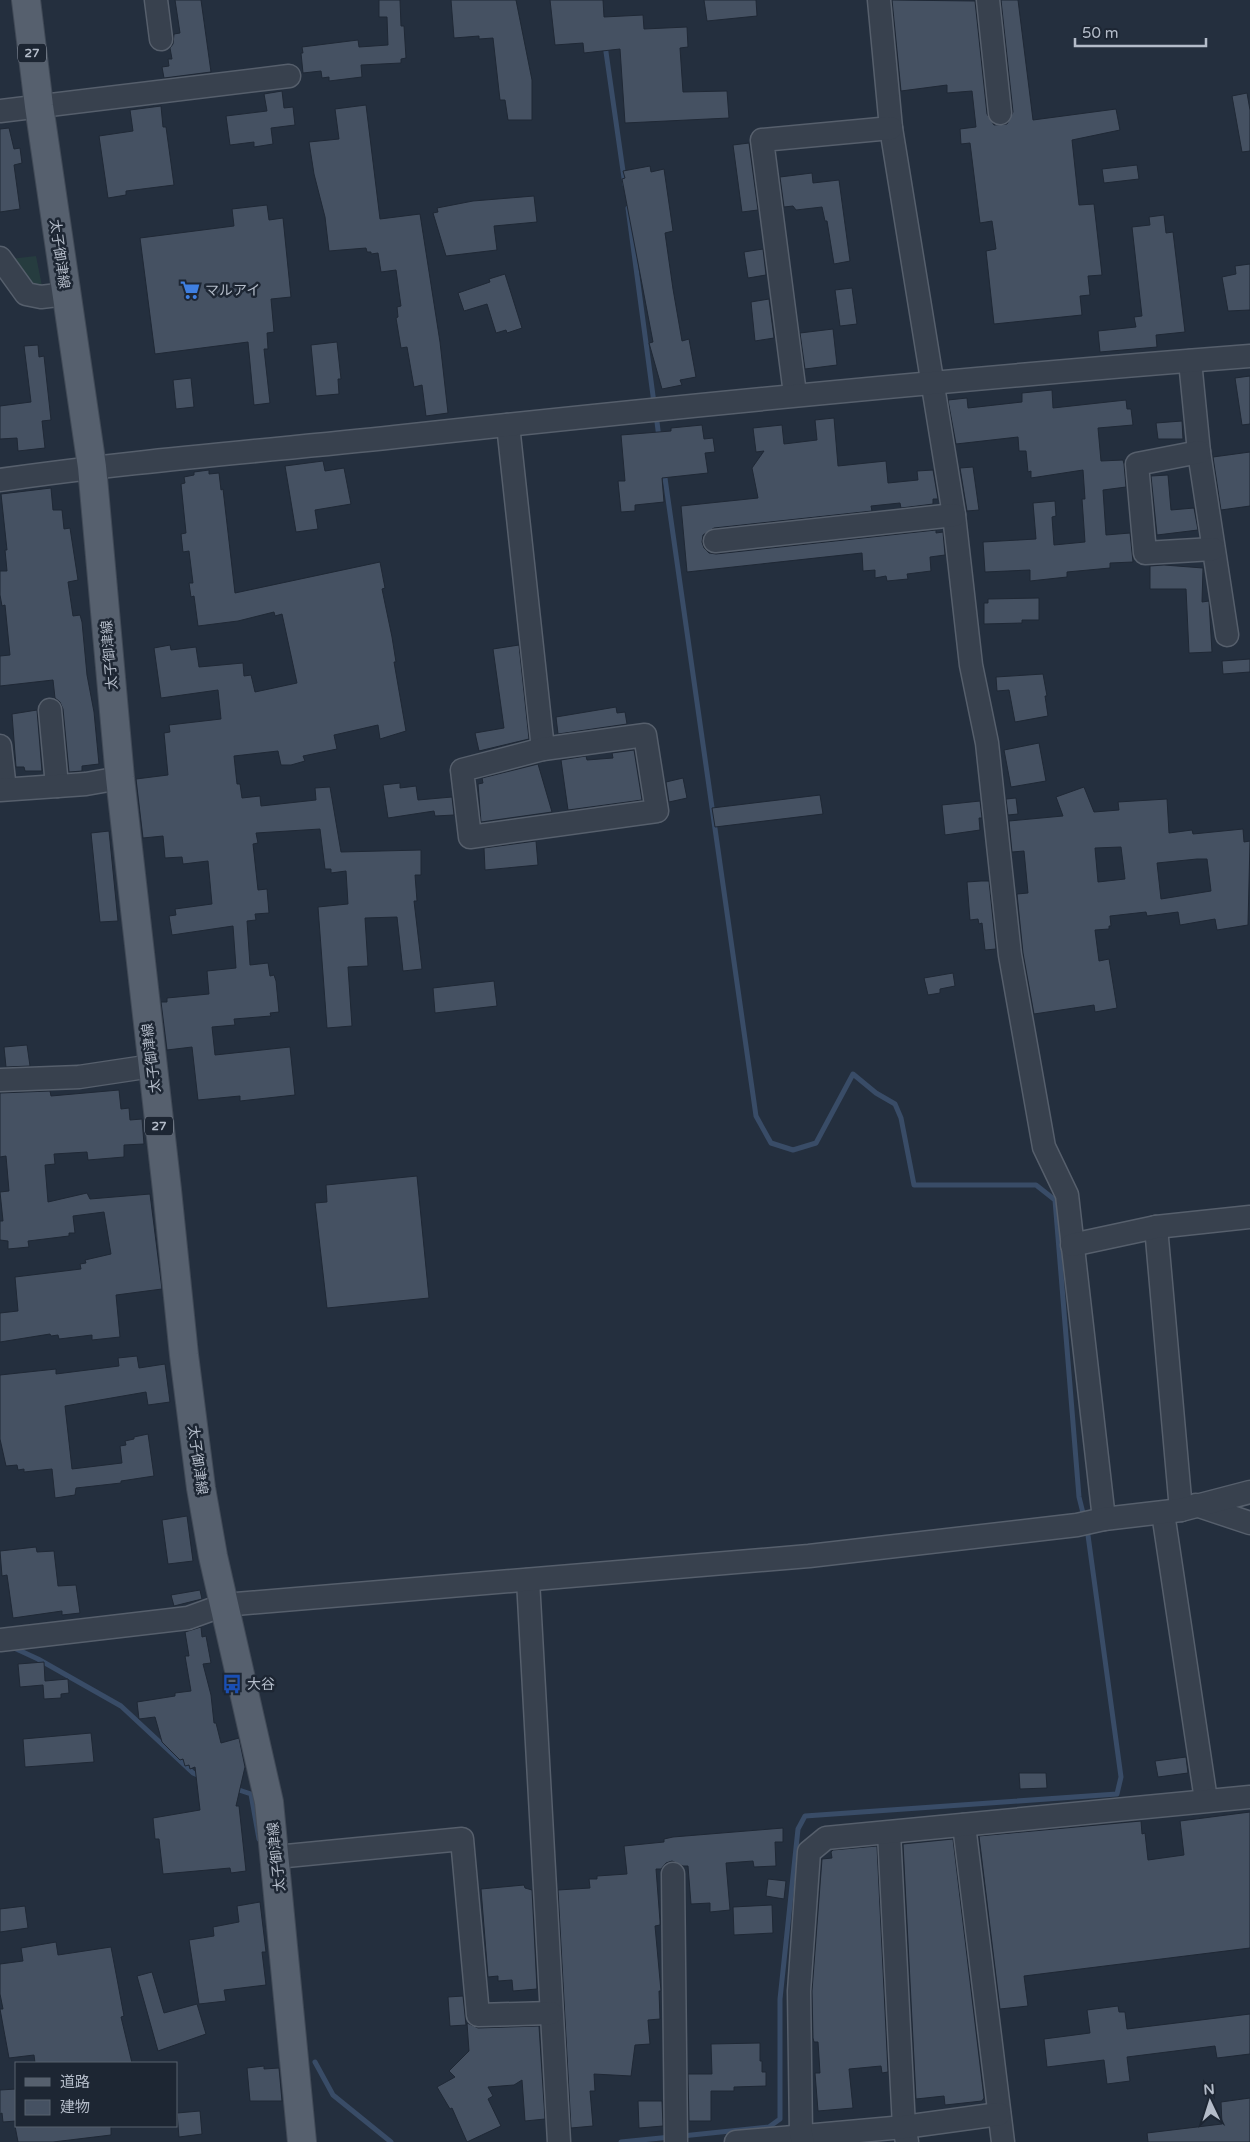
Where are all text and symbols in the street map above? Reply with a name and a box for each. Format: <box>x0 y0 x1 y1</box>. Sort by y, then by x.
scale bar <box>1075 15 1206 47</box>
text: 50 m <box>1082 24 1119 42</box>
road number: 27 <box>18 44 46 62</box>
street label: 太子御津線 <box>46 218 73 290</box>
supermarket icon: マルアイ <box>179 279 201 301</box>
place label: マルアイ <box>205 282 260 299</box>
street label: 太子御津線 <box>98 619 121 691</box>
street label: 太子御津線 <box>139 1022 164 1094</box>
road number: 27 <box>145 1116 173 1136</box>
street label: 太子御津線 <box>184 1424 211 1496</box>
bus stop icon: 大谷 <box>221 1673 243 1695</box>
place label: 大谷 <box>247 1676 275 1693</box>
street label: 太子御津線 <box>264 1821 289 1893</box>
legend <box>15 2062 178 2127</box>
text: 道路 <box>60 2073 90 2091</box>
north arrow <box>1185 2077 1235 2127</box>
text: N <box>1203 2081 1215 2098</box>
text: 建物 <box>60 2098 90 2116</box>

